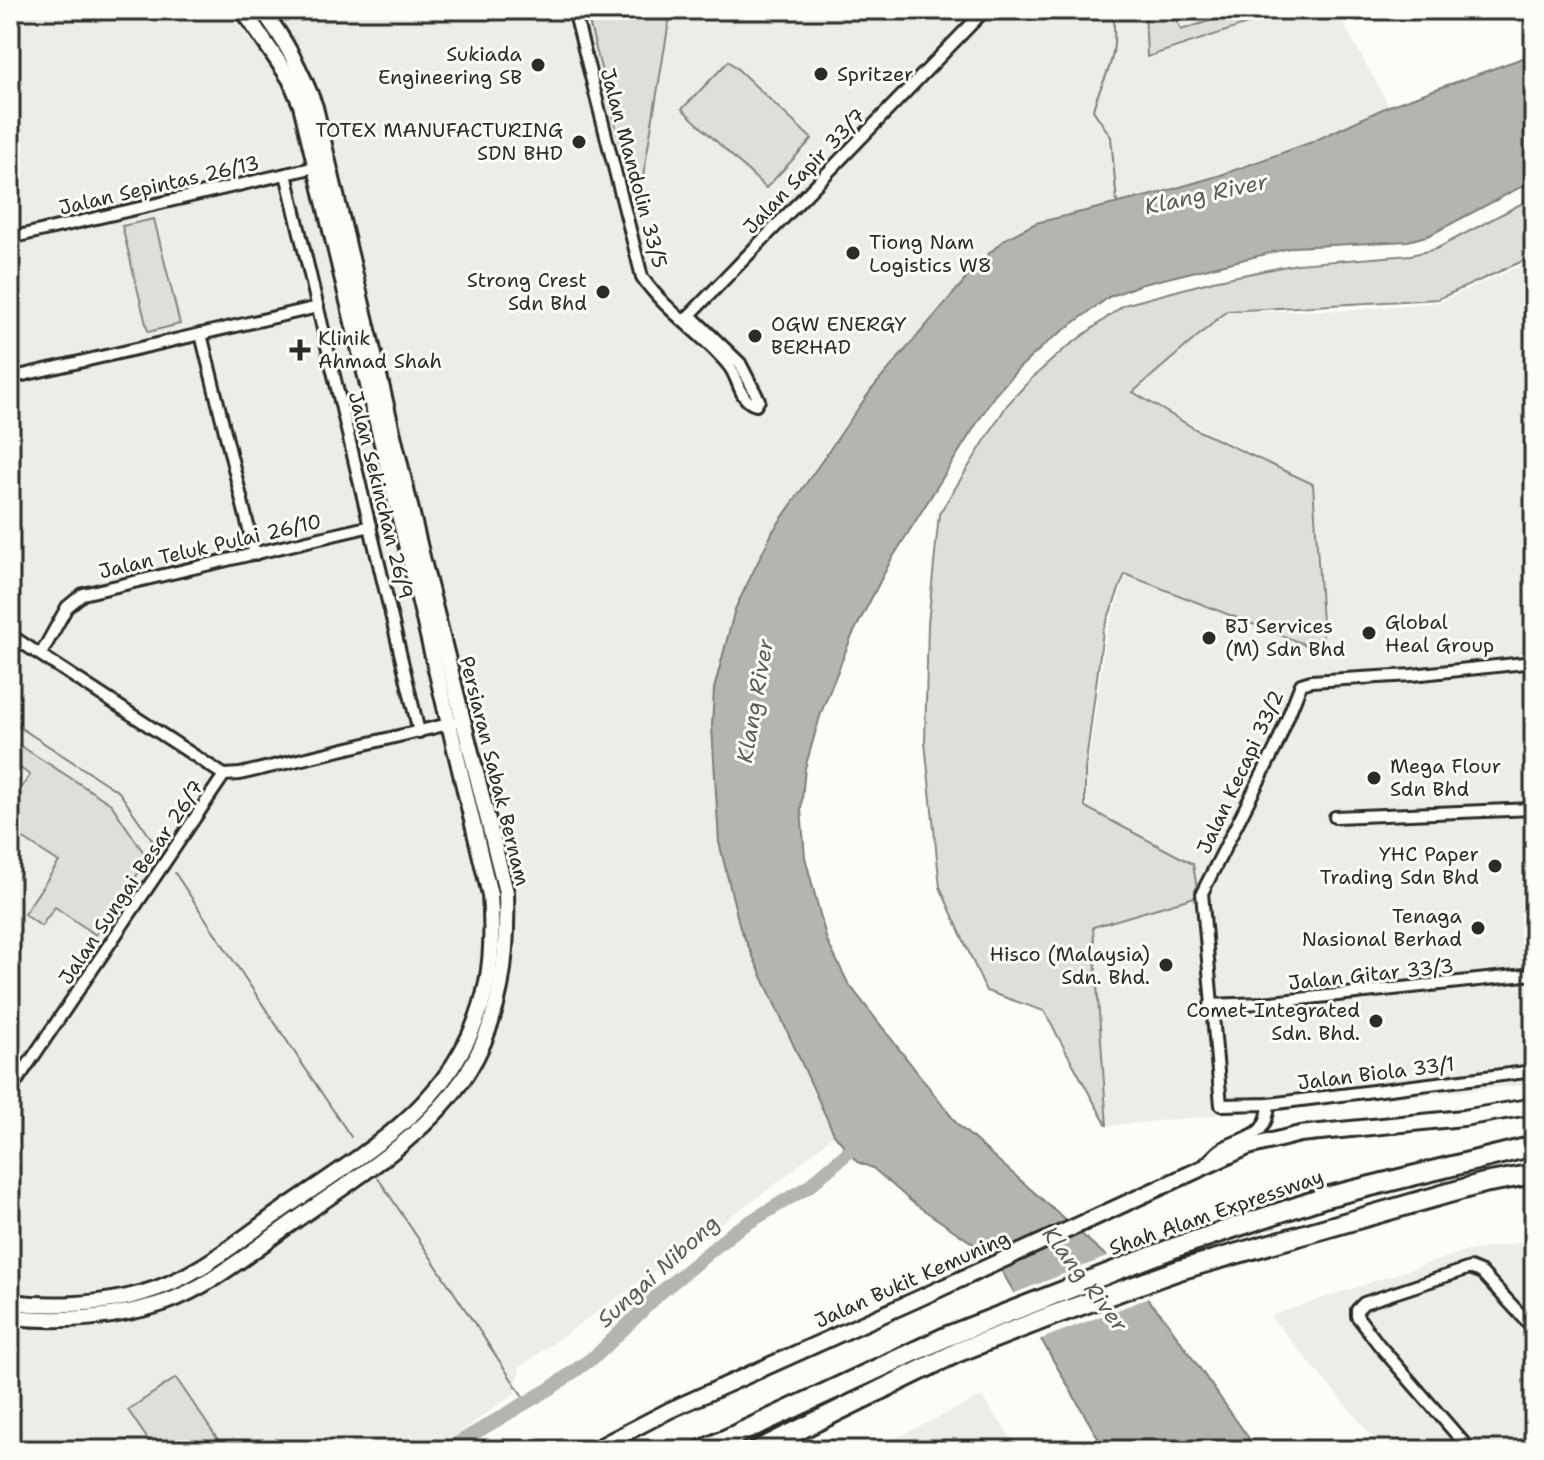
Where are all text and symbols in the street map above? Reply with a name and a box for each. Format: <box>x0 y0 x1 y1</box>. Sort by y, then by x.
place label: Sukiada Engineering SB <box>378 41 523 90</box>
marker: Sukiada Engineering SB <box>529 56 547 74</box>
place label: Spritzer <box>837 61 913 87</box>
street label: Jalan Mandolin 33/5 <box>595 65 673 271</box>
marker: Spritzer <box>812 65 830 83</box>
street label: Jalan Sapir 33/7 <box>737 103 871 239</box>
place label: TOTEX MANUFACTURING SDN BHD <box>315 117 563 166</box>
marker: TOTEX MANUFACTURING SDN BHD <box>570 133 588 151</box>
street label: Jalan Sepintas 26/13 <box>56 149 262 221</box>
water label: Klang River <box>1142 167 1271 221</box>
place label: Tiong Nam Logistics W8 <box>869 229 992 278</box>
marker: Tiong Nam Logistics W8 <box>844 244 862 262</box>
place label: Strong Crest Sdn Bhd <box>467 267 587 316</box>
marker: Strong Crest Sdn Bhd <box>594 283 612 301</box>
place label: OGW ENERGY BERHAD <box>771 311 907 360</box>
place label: Klinik Ahmad Shah <box>318 325 442 374</box>
marker: OGW ENERGY BERHAD <box>746 327 764 345</box>
marker: Klinik Ahmad Shah <box>289 339 311 361</box>
street label: Jalan Sekinchan 26/9 <box>343 388 419 602</box>
street label: Jalan Teluk Pulai 26/10 <box>96 508 324 584</box>
place label: Global Heal Group <box>1385 609 1494 658</box>
place label: BJ Services (M) Sdn Bhd <box>1225 613 1346 662</box>
marker: Global Heal Group <box>1360 624 1378 642</box>
marker: BJ Services (M) Sdn Bhd <box>1200 629 1218 647</box>
water label: Klang River <box>730 636 780 765</box>
street label: Persiaran Sabak Bernam <box>454 653 536 889</box>
street label: Jalan Kecapi 33/2 <box>1191 686 1289 858</box>
place label: Mega Flour Sdn Bhd <box>1390 753 1501 802</box>
marker: Mega Flour Sdn Bhd <box>1365 769 1383 787</box>
street label: Jalan Sungai Besar 26/7 <box>53 775 209 989</box>
place label: YHC Paper Trading Sdn Bhd <box>1320 841 1479 890</box>
marker: YHC Paper Trading Sdn Bhd <box>1486 857 1504 875</box>
place label: Tenaga Nasional Berhad <box>1302 903 1463 952</box>
marker: Tenaga Nasional Berhad <box>1469 919 1487 937</box>
place label: Hisco (Malaysia) Sdn. Bhd. <box>990 941 1150 990</box>
street label: Jalan Gitar 33/3 <box>1287 952 1455 996</box>
marker: Hisco (Malaysia) Sdn. Bhd. <box>1157 956 1175 974</box>
place label: Comet Integrated Sdn. Bhd. <box>1186 997 1360 1046</box>
marker: Comet Integrated Sdn. Bhd. <box>1367 1012 1385 1030</box>
street label: Jalan Biola 33/1 <box>1296 1050 1456 1096</box>
street label: Shah Alam Expressway <box>1105 1163 1327 1261</box>
water label: Sungai Nibong <box>591 1208 725 1334</box>
water label: Klang River <box>1036 1220 1135 1338</box>
street label: Jalan Bukit Kemuning <box>811 1224 1013 1334</box>

